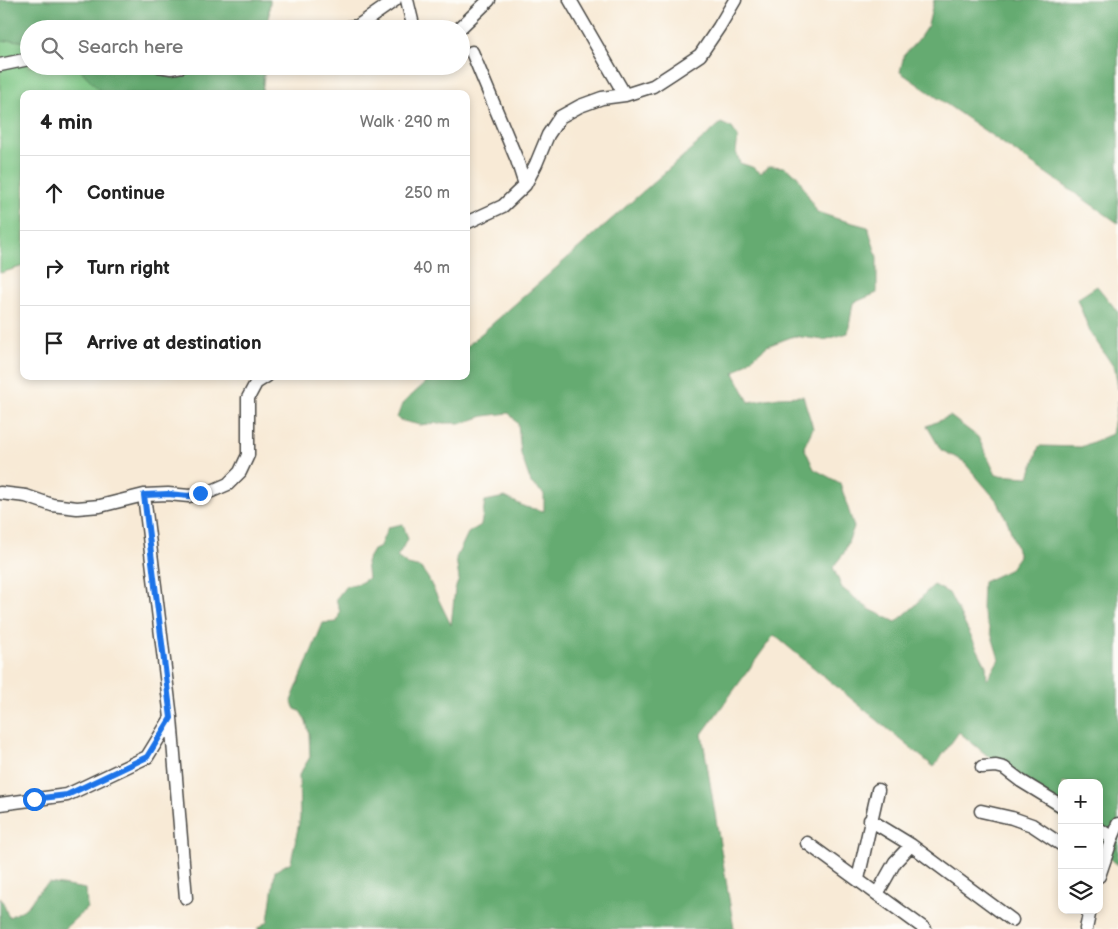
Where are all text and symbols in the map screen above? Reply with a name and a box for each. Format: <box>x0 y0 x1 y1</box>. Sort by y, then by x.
search box <box>20 20 470 75</box>
icon: search <box>38 34 66 62</box>
text: Search here <box>78 36 183 59</box>
text: 4 min <box>40 110 93 135</box>
text: Walk · 290 m <box>360 113 450 132</box>
icon: ahead <box>40 179 68 207</box>
text: Continue <box>87 182 165 205</box>
text: 250 m <box>404 184 450 203</box>
icon: right <box>40 254 68 282</box>
text: Turn right <box>87 257 170 280</box>
text: 40 m <box>413 259 450 278</box>
icon: arrive <box>40 329 68 357</box>
text: Arrive at destination <box>87 332 262 355</box>
route end <box>189 482 212 505</box>
map controls <box>1058 779 1103 914</box>
button: + <box>1058 779 1103 824</box>
route start <box>23 788 46 811</box>
button: − <box>1058 824 1103 869</box>
button: layers <box>1058 869 1103 914</box>

